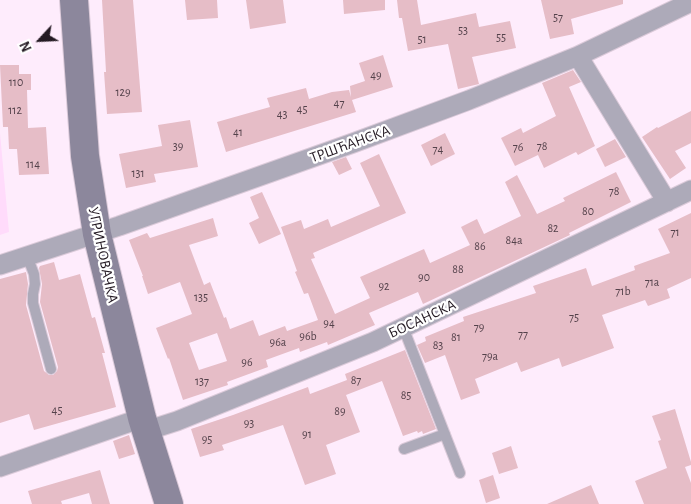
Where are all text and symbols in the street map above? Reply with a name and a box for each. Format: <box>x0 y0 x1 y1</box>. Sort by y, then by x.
house number: 57 <box>553 10 563 24</box>
north arrow <box>15 15 65 65</box>
house number: 53 <box>458 23 468 37</box>
house number: 55 <box>496 30 506 44</box>
house number: 51 <box>417 32 427 46</box>
text: N <box>18 39 35 54</box>
house number: 49 <box>370 68 382 82</box>
house number: 110 <box>9 75 23 89</box>
house number: 129 <box>115 85 131 99</box>
house number: 47 <box>334 96 344 110</box>
house number: 45 <box>297 102 307 116</box>
house number: 112 <box>8 103 22 117</box>
house number: 43 <box>277 107 287 121</box>
street label: ТРШЋАНСКА <box>308 121 392 167</box>
house number: 41 <box>233 125 243 139</box>
house number: 39 <box>173 139 183 153</box>
house number: 78 <box>537 139 547 153</box>
house number: 76 <box>513 140 523 154</box>
house number: 74 <box>433 142 443 156</box>
house number: 114 <box>26 157 40 171</box>
house number: 131 <box>131 166 145 180</box>
house number: 78 <box>609 184 619 198</box>
house number: 80 <box>582 204 594 218</box>
street label: УГРИНОВАЧКА <box>84 205 122 305</box>
house number: 82 <box>547 221 559 235</box>
house number: 71 <box>670 225 680 239</box>
house number: 84a <box>505 233 523 247</box>
house number: 86 <box>474 239 486 253</box>
house number: 88 <box>452 262 464 276</box>
house number: 90 <box>418 270 430 284</box>
house number: 71a <box>645 275 659 289</box>
house number: 92 <box>378 279 390 293</box>
house number: 71b <box>615 284 631 298</box>
house number: 135 <box>194 290 208 304</box>
street label: БОСАНСКА <box>385 296 459 342</box>
house number: 75 <box>569 310 579 324</box>
house number: 94 <box>323 316 335 330</box>
house number: 79 <box>474 320 484 334</box>
house number: 77 <box>518 327 528 341</box>
house number: 96b <box>299 329 317 343</box>
house number: 81 <box>451 330 461 344</box>
house number: 96a <box>270 335 286 349</box>
house number: 83 <box>433 338 443 352</box>
house number: 79a <box>482 349 498 363</box>
house number: 96 <box>241 355 253 369</box>
house number: 87 <box>351 373 361 387</box>
house number: 137 <box>195 374 209 388</box>
house number: 85 <box>401 388 411 402</box>
house number: 45 <box>52 403 62 417</box>
house number: 89 <box>334 404 346 418</box>
house number: 93 <box>244 416 254 430</box>
house number: 91 <box>302 427 312 441</box>
house number: 95 <box>202 432 212 446</box>

